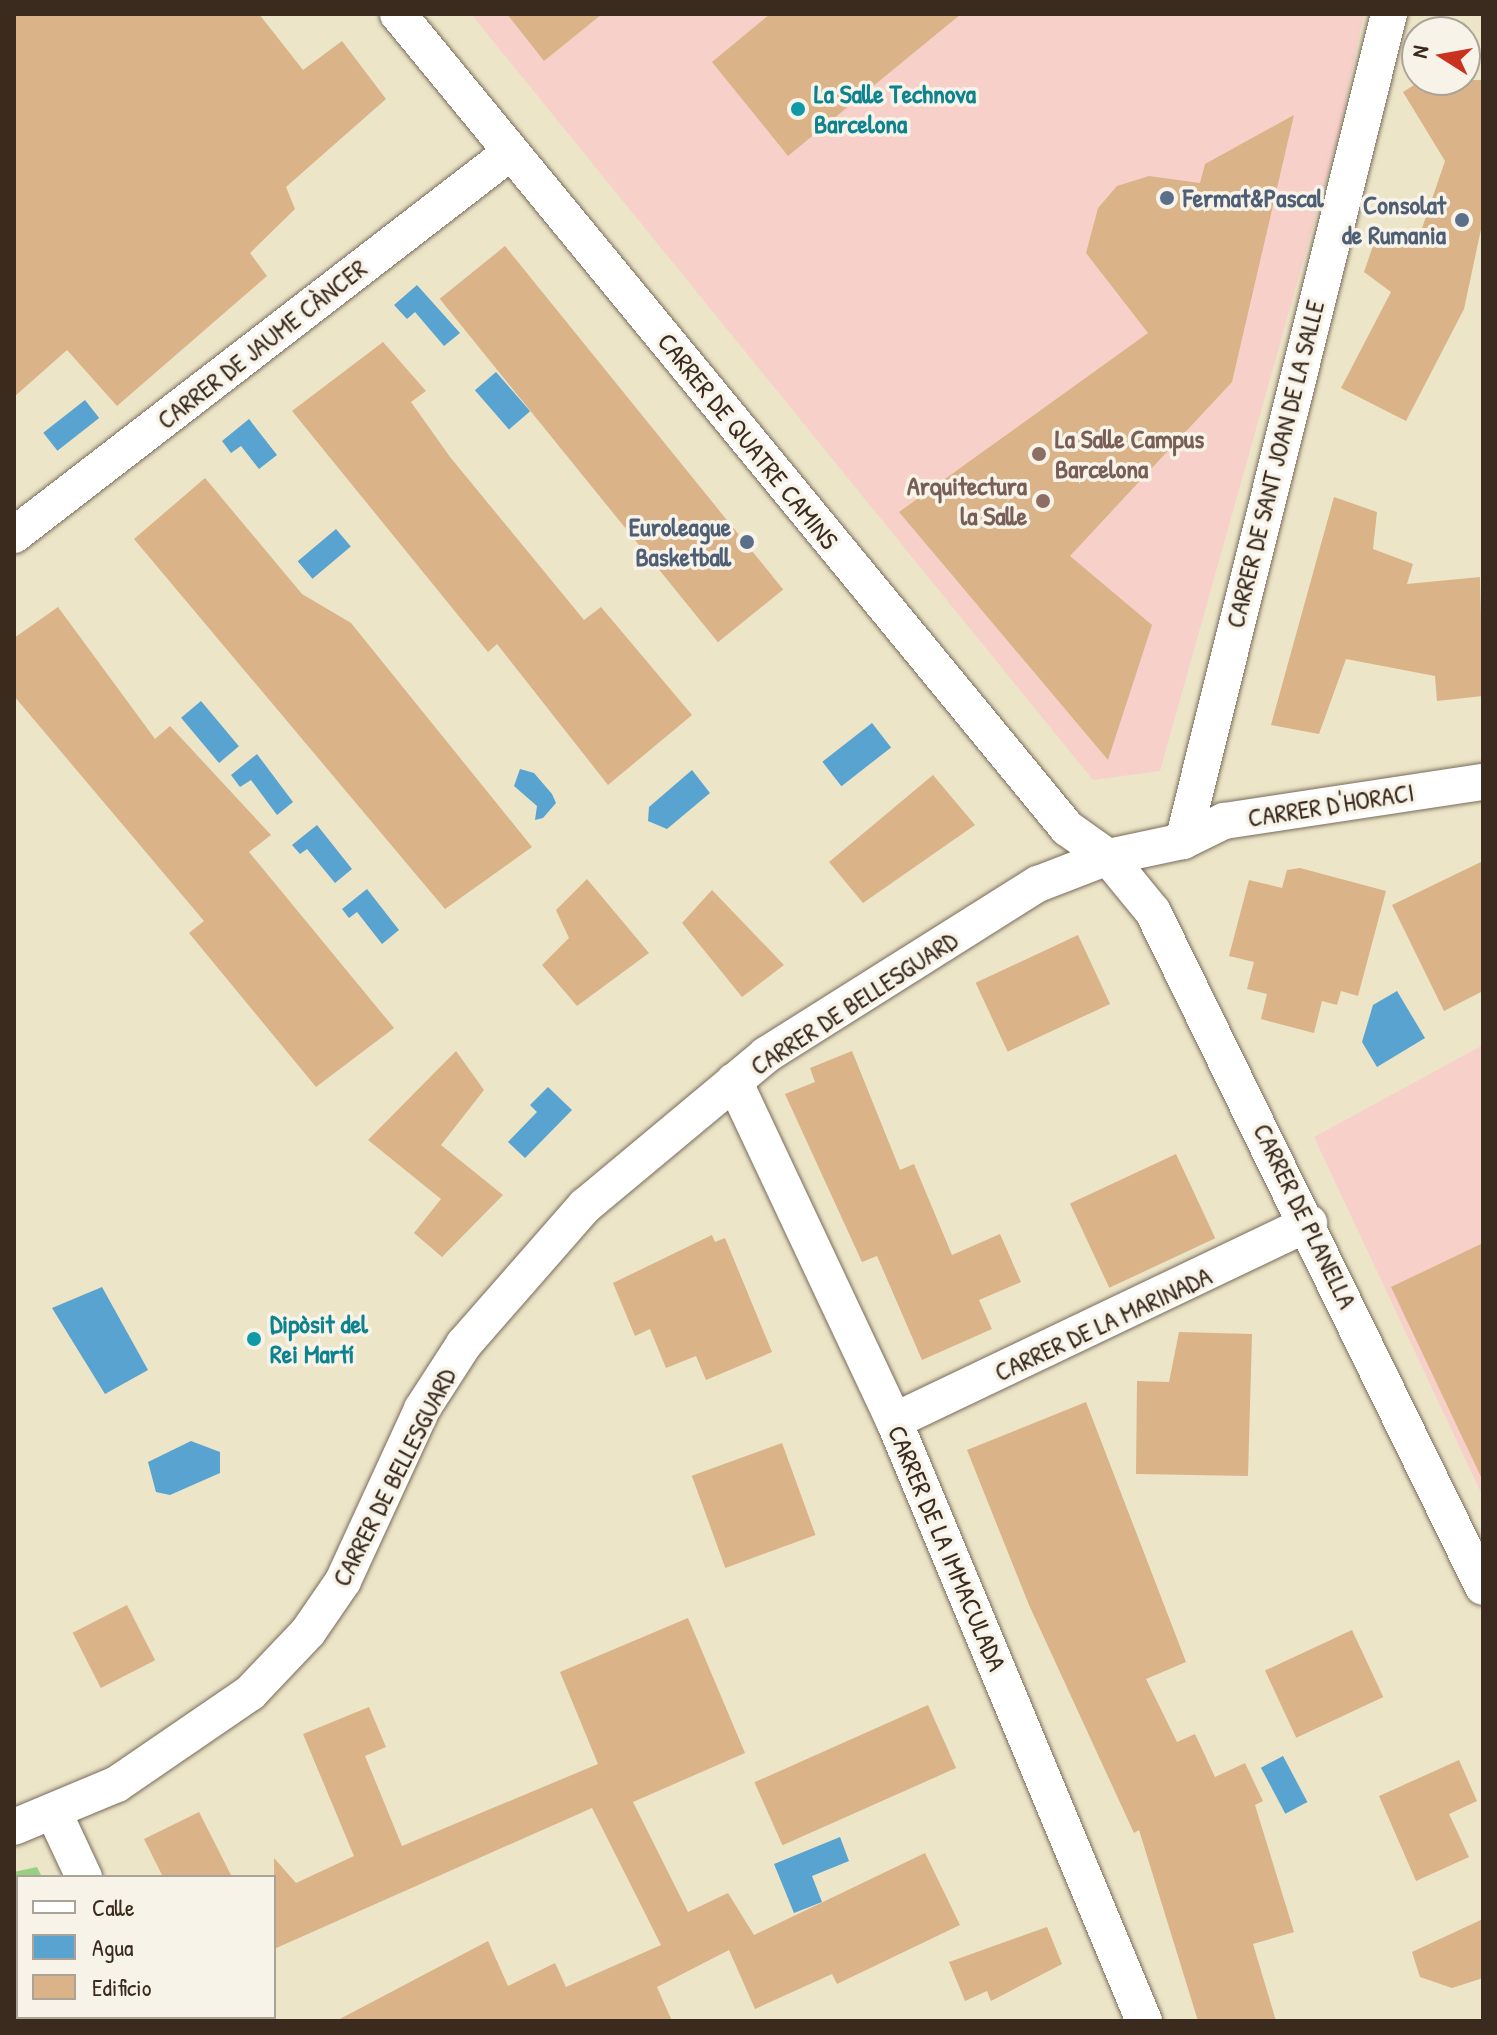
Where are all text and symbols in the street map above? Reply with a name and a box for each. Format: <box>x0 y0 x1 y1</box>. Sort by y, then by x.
north arrow <box>1401 16 1481 96</box>
text: N <box>1404 43 1435 60</box>
place label: La Salle Technova Barcelona <box>814 78 976 140</box>
marker: La Salle Technova Barcelona <box>789 100 807 118</box>
place label: Fermat&Pascal <box>1183 182 1324 214</box>
marker: Fermat&Pascal <box>1158 189 1176 207</box>
place label: Consolat de Rumania <box>1342 189 1446 250</box>
marker: Consolat de Rumania <box>1453 211 1471 229</box>
street label: CARRER DE JAUME CÀNCER <box>151 252 373 436</box>
street label: CARRER DE SANT JOAN DE LA SALLE <box>1219 297 1331 631</box>
street label: CARRER DE QUATRE CAMINS <box>651 327 845 555</box>
place label: La Salle Campus Barcelona <box>1055 423 1204 484</box>
marker: La Salle Campus Barcelona <box>1030 445 1048 463</box>
place label: Arquitectura la Salle <box>907 470 1027 532</box>
marker: Arquitectura la Salle <box>1034 492 1052 510</box>
place label: Euroleague Basketball <box>629 511 731 572</box>
marker: Euroleague Basketball <box>738 533 756 551</box>
street label: CARRER D'HORACI <box>1246 776 1416 834</box>
street label: CARRER DE BELLESGUARD <box>745 924 963 1082</box>
street label: CARRER DE PLANELLA <box>1247 1118 1363 1314</box>
street label: CARRER DE LA MARINADA <box>990 1260 1216 1388</box>
place label: Dipòsit del Rei Martí <box>270 1308 368 1370</box>
marker: Dipòsit del Rei Martí <box>245 1330 263 1348</box>
street label: CARRER DE BELLESGUARD <box>325 1363 463 1591</box>
street label: CARRER DE LA IMMACULADA <box>881 1421 1013 1675</box>
legend <box>16 1875 276 2019</box>
text: Calle <box>92 1891 134 1923</box>
text: Agua <box>92 1931 133 1963</box>
text: Edificio <box>92 1971 151 2003</box>

